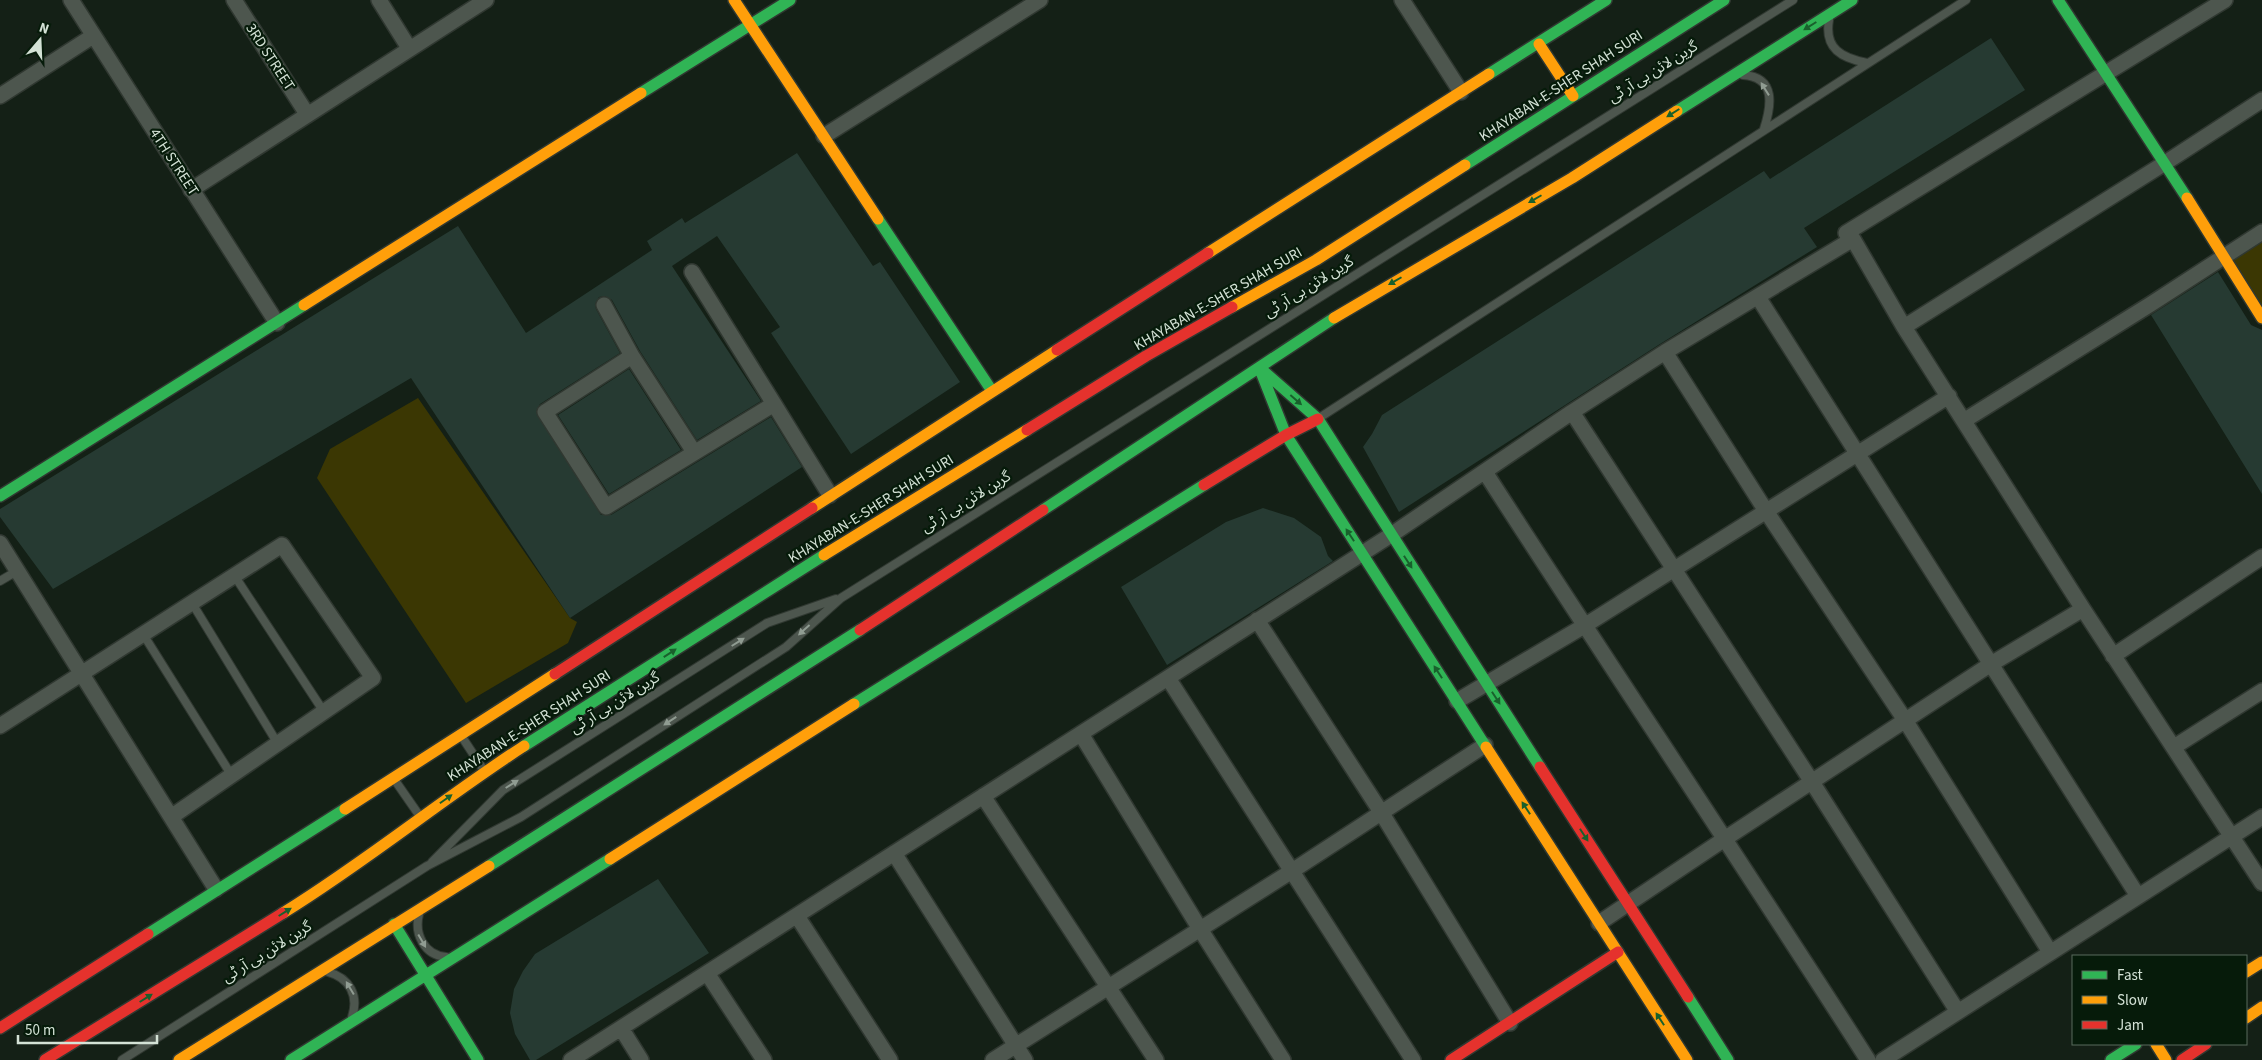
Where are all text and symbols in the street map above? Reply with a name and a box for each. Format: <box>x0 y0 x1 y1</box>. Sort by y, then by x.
north arrow <box>15 15 65 65</box>
text: N <box>36 18 52 40</box>
street label: 3RD STREET <box>240 19 300 95</box>
one-way arrow <box>1804 21 1817 31</box>
street label: KHAYABAN-E-SHER SHAH SURI <box>1475 25 1647 147</box>
street label: گرین لائن بی آر ٹی <box>1604 36 1703 108</box>
one-way arrow <box>1761 83 1770 96</box>
one-way arrow <box>1667 109 1680 118</box>
street label: 4TH STREET <box>144 124 204 200</box>
one-way arrow <box>1529 195 1542 204</box>
street label: KHAYABAN-E-SHER SHAH SURI <box>1130 242 1306 356</box>
street label: گرین لائن بی آر ٹی <box>1260 251 1359 323</box>
one-way arrow <box>1389 277 1402 286</box>
one-way arrow <box>1290 394 1302 406</box>
street label: KHAYABAN-E-SHER SHAH SURI <box>784 449 958 569</box>
street label: گرین لائن بی آر ٹی <box>917 466 1016 538</box>
one-way arrow <box>1345 528 1355 541</box>
one-way arrow <box>1403 555 1413 568</box>
one-way arrow <box>799 624 811 636</box>
one-way arrow <box>732 637 745 646</box>
one-way arrow <box>663 648 677 657</box>
street label: KHAYABAN-E-SHER SHAH SURI <box>443 665 615 787</box>
one-way arrow <box>1433 665 1443 678</box>
street label: گرین لائن بی آر ٹی <box>566 667 665 739</box>
one-way arrow <box>1491 692 1501 705</box>
one-way arrow <box>663 717 677 726</box>
one-way arrow <box>505 779 518 789</box>
one-way arrow <box>439 794 453 804</box>
one-way arrow <box>1521 802 1530 815</box>
one-way arrow <box>1579 829 1588 842</box>
one-way arrow <box>278 908 291 917</box>
street label: گرین لائن بی آر ٹی <box>218 916 317 988</box>
one-way arrow <box>418 934 427 947</box>
legend <box>2072 955 2247 1045</box>
text: Fast <box>2117 965 2143 986</box>
one-way arrow <box>345 982 354 995</box>
text: Slow <box>2117 990 2148 1011</box>
one-way arrow <box>140 993 153 1002</box>
scale bar <box>18 1012 156 1044</box>
one-way arrow <box>1656 1012 1665 1026</box>
text: Jam <box>2117 1015 2144 1036</box>
text: 50 m <box>25 1020 55 1041</box>

